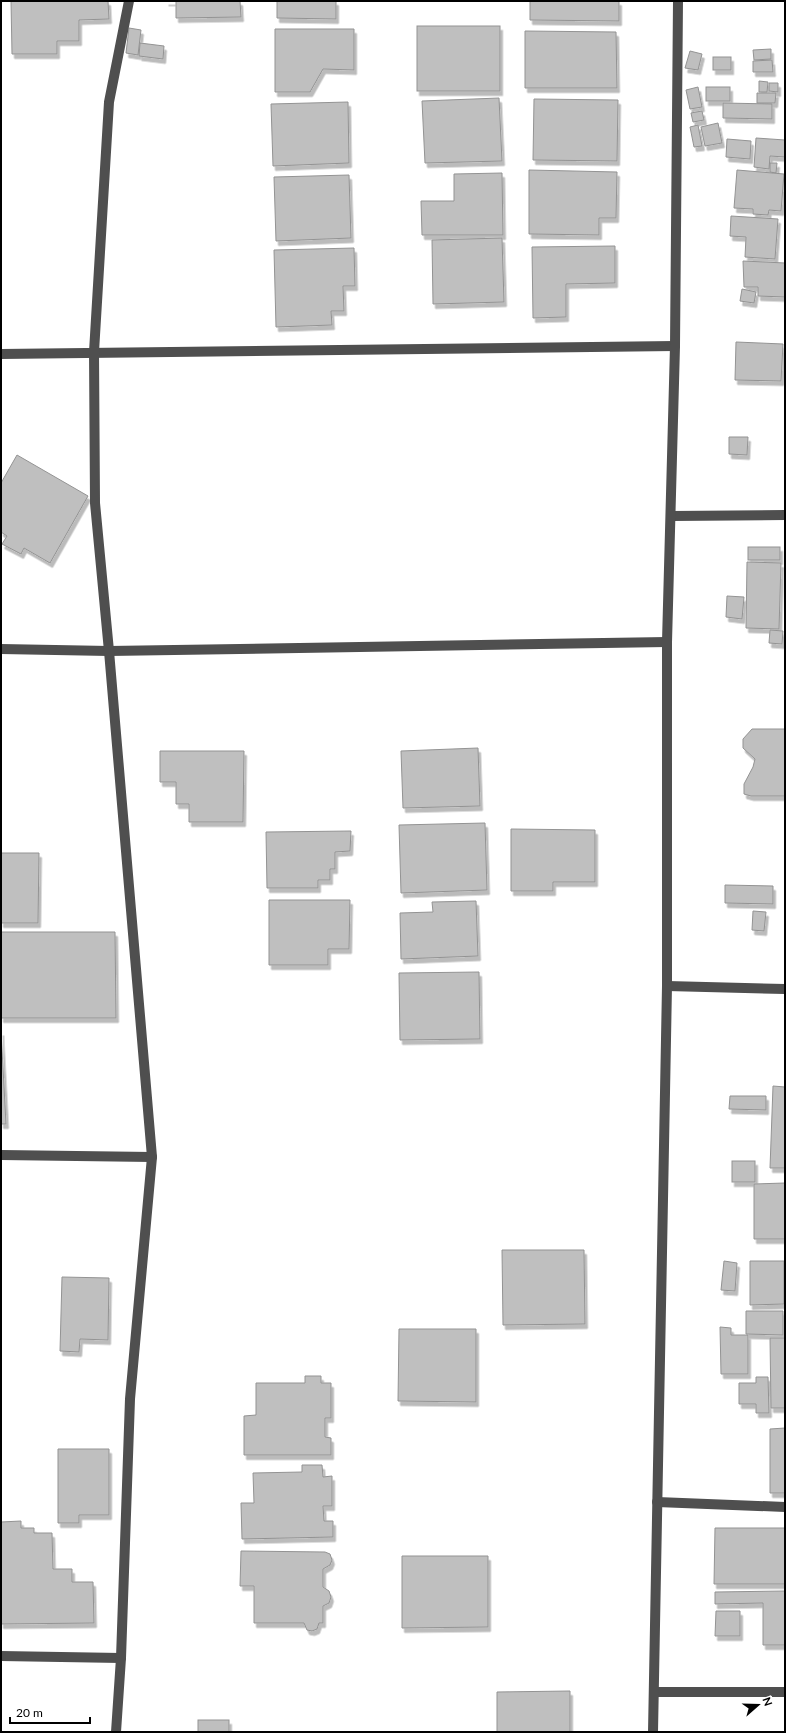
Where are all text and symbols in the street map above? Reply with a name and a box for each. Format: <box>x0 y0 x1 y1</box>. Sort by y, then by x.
north arrow <box>738 1685 778 1725</box>
text: N <box>760 1695 775 1708</box>
scale bar <box>10 1699 90 1725</box>
text: 20 m <box>16 1705 43 1720</box>

